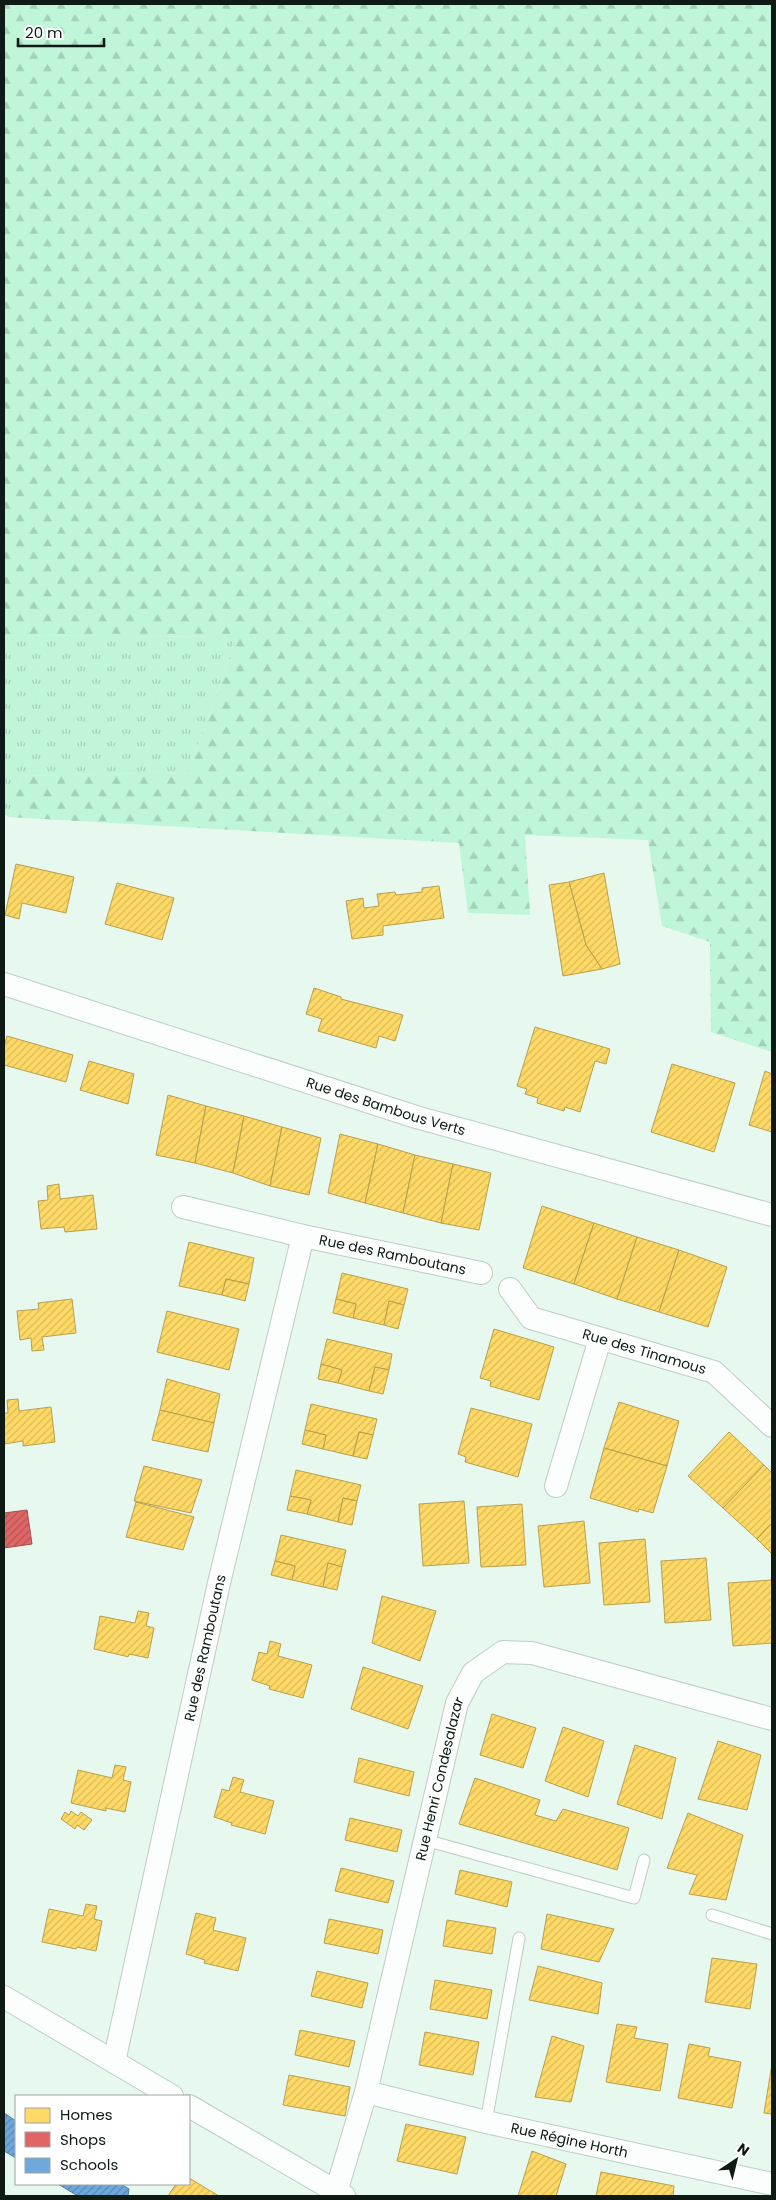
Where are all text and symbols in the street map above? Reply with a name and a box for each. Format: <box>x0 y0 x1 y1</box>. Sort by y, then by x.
scale bar <box>18 15 104 47</box>
text: 20 m <box>25 22 63 43</box>
street label: Rue des Bambous Verts <box>304 1072 468 1140</box>
street label: Rue des Ramboutans <box>317 1230 468 1280</box>
street label: Rue des Tinamous <box>580 1324 709 1379</box>
street label: Rue des Ramboutans <box>179 1572 231 1723</box>
street label: Rue Henri Condesalazar <box>410 1693 469 1863</box>
legend <box>15 2095 190 2185</box>
text: Homes <box>60 2104 113 2125</box>
street label: Rue Régine Horth <box>509 2118 630 2162</box>
text: Shops <box>60 2129 106 2150</box>
north arrow <box>711 2135 761 2185</box>
text: N <box>733 2138 754 2161</box>
text: Schools <box>60 2154 118 2175</box>

